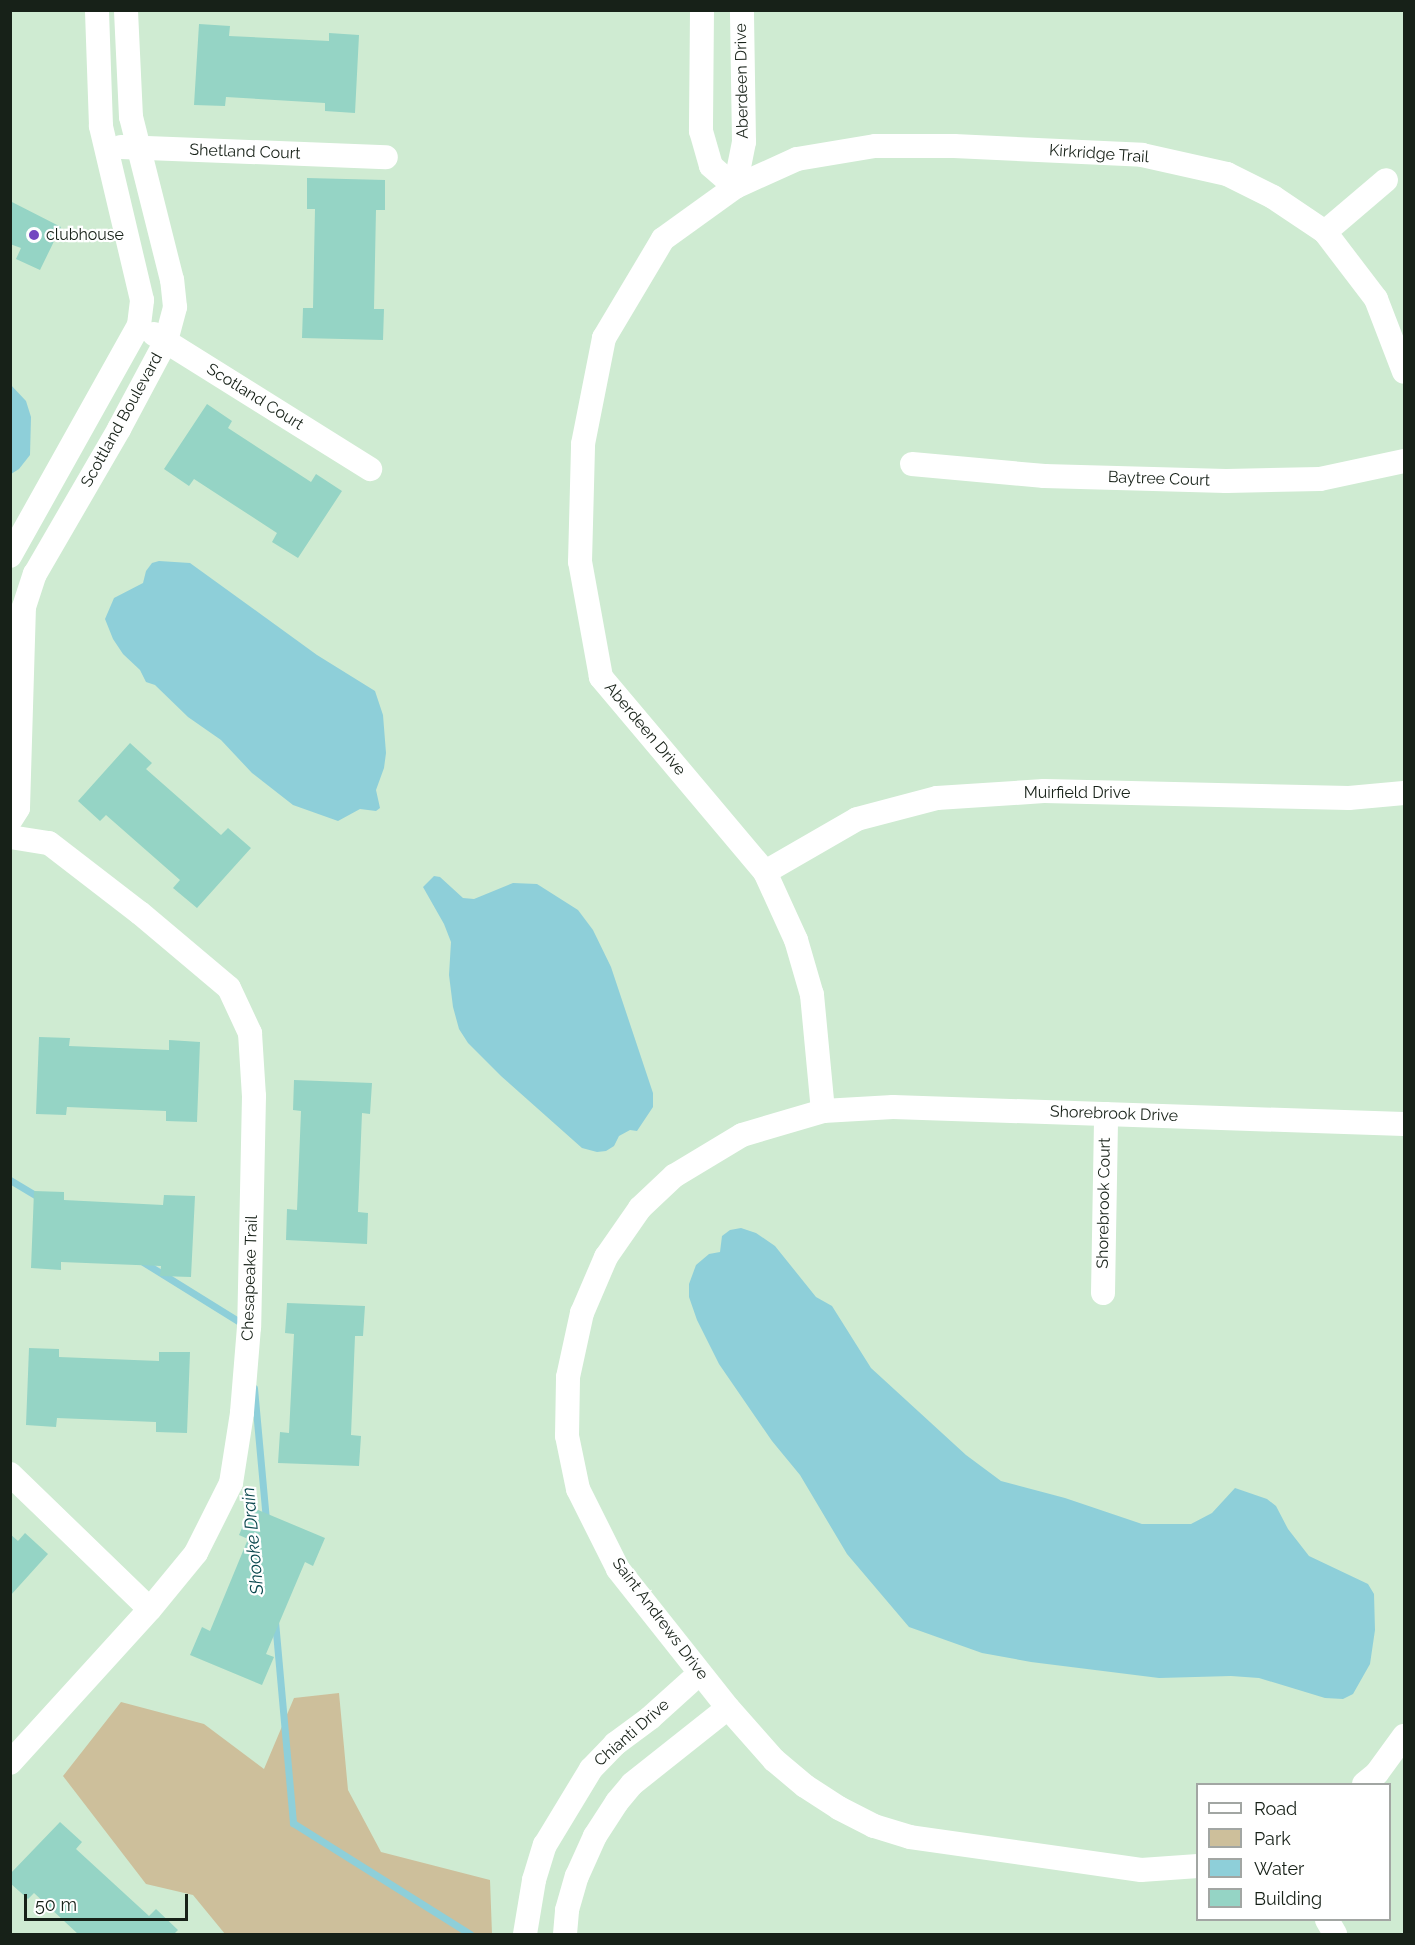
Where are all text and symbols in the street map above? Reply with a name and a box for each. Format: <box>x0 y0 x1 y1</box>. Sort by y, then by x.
street label: Aberdeen Drive <box>731 23 753 139</box>
street label: Shetland Court <box>189 140 301 164</box>
street label: Kirkridge Trail <box>1048 141 1150 167</box>
place label: clubhouse <box>46 225 124 245</box>
marker: clubhouse <box>27 228 41 242</box>
street label: Scottland Boulevard <box>77 350 167 490</box>
street label: Scotland Court <box>203 360 307 434</box>
street label: Baytree Court <box>1108 468 1210 490</box>
street label: Aberdeen Drive <box>600 678 690 780</box>
street label: Muirfield Drive <box>1024 783 1130 803</box>
street label: Shorebrook Drive <box>1050 1102 1178 1126</box>
street label: Shorebrook Court <box>1093 1137 1115 1269</box>
street label: Chesapeake Trail <box>238 1215 262 1341</box>
water label: Shooke Drain <box>238 1486 268 1596</box>
street label: Saint Andrews Drive <box>608 1554 712 1684</box>
street label: Chianti Drive <box>591 1695 673 1771</box>
legend <box>1196 1783 1391 1921</box>
text: Road <box>1254 1798 1297 1819</box>
text: Park <box>1254 1828 1291 1849</box>
text: Water <box>1254 1858 1304 1879</box>
scale bar <box>27 1882 190 1920</box>
text: Building <box>1254 1888 1322 1909</box>
text: 50 m <box>35 1894 77 1915</box>

